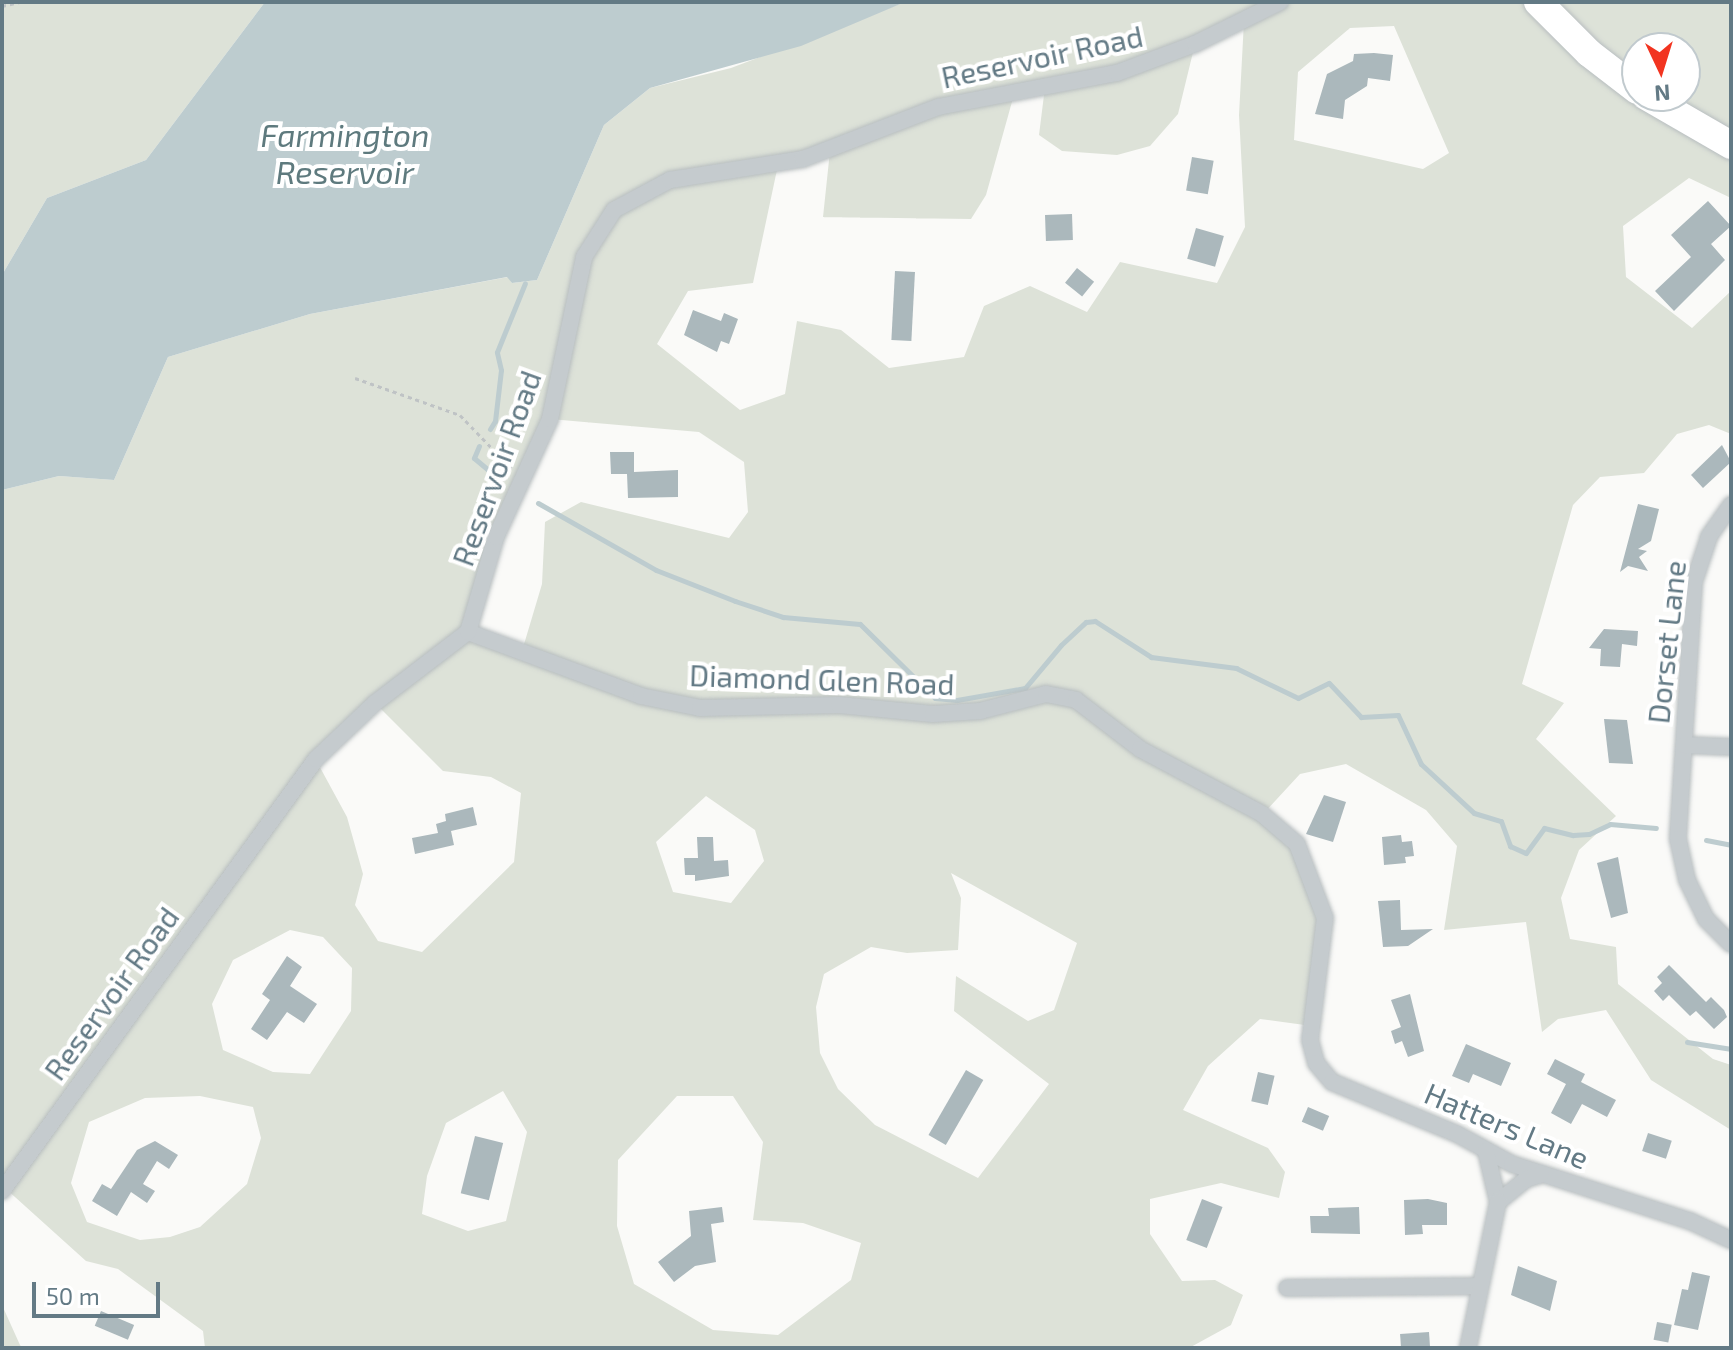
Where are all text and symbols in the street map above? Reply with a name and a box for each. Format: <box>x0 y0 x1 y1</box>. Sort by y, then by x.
street label: Reservoir Road <box>938 17 1146 95</box>
north arrow <box>1621 32 1701 112</box>
text: N <box>1654 80 1671 107</box>
water label: Farmington Reservoir <box>260 116 430 191</box>
street label: Reservoir Road <box>444 365 548 571</box>
street label: Dorset Lane <box>1640 559 1692 725</box>
street label: Diamond Glen Road <box>689 656 955 702</box>
street label: Reservoir Road <box>36 899 186 1087</box>
street label: Hatters Lane <box>1419 1074 1595 1176</box>
scale bar <box>36 1266 164 1316</box>
text: 50 m <box>46 1281 100 1310</box>

